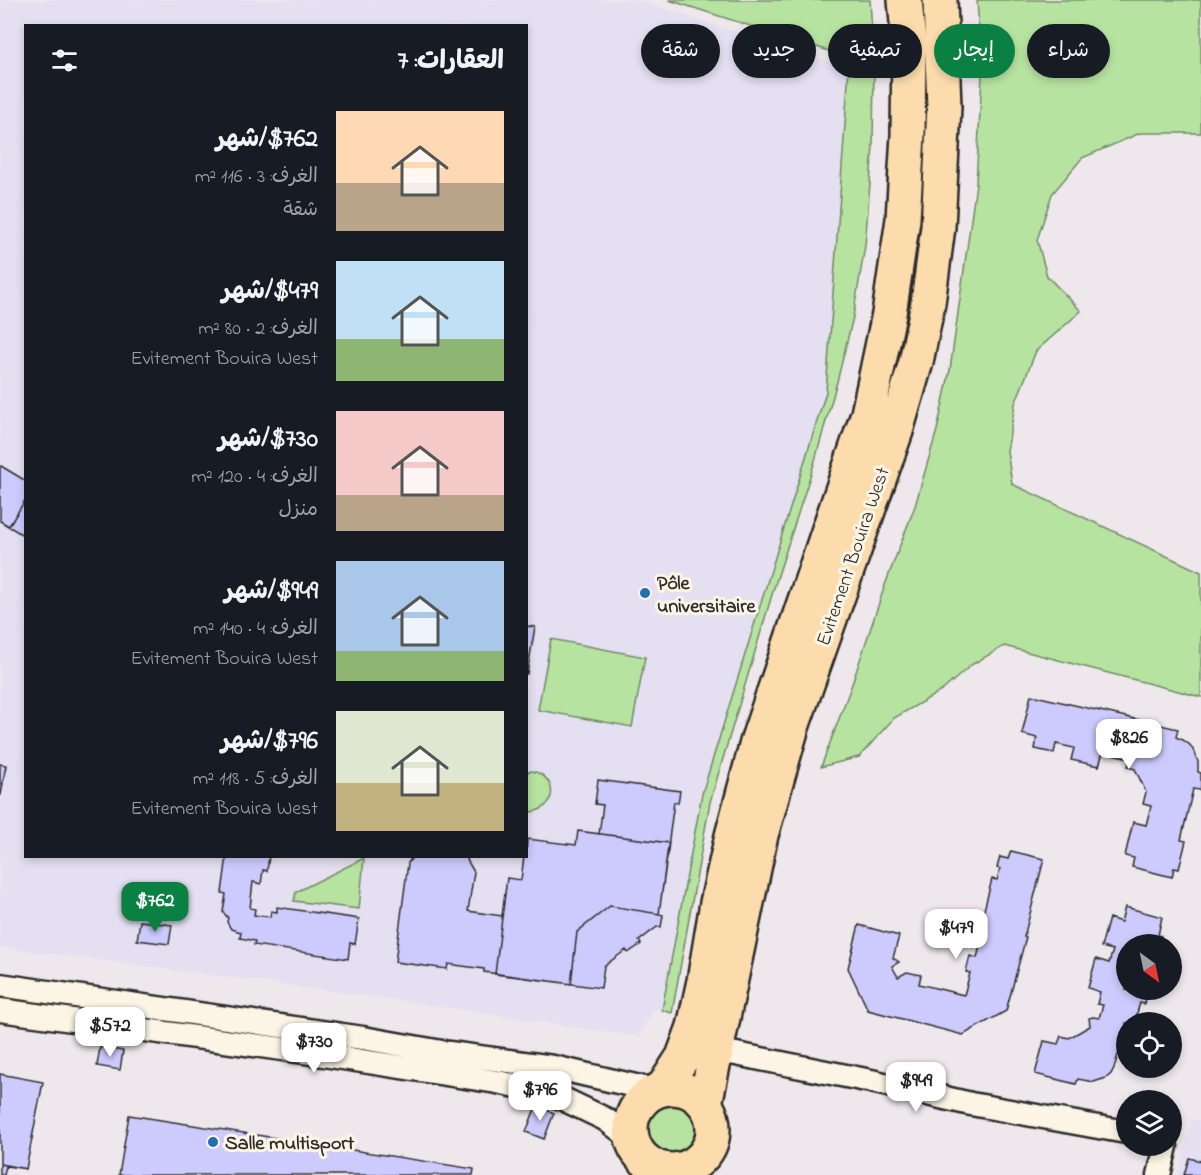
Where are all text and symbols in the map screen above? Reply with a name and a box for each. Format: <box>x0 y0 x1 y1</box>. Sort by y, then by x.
chip: شقة <box>641 24 720 78</box>
chip: جديد <box>732 24 816 78</box>
chip: تصفية <box>828 24 922 78</box>
chip: إيجار <box>934 24 1015 78</box>
chip: شراء <box>1027 24 1110 78</box>
text: العقارات: 7 <box>397 43 504 81</box>
icon: filters <box>48 44 81 77</box>
text: $762/شهر <box>216 121 318 159</box>
icon: home <box>384 135 456 207</box>
text: الغرف: 3 · 116 m² <box>195 163 318 192</box>
text: شقة <box>283 196 318 225</box>
text: $479/شهر <box>222 273 318 311</box>
icon: home <box>384 285 456 357</box>
text: الغرف: 2 · 80 m² <box>198 315 318 344</box>
text: Evitement Bouira West <box>131 345 318 374</box>
text: $730/شهر <box>218 421 318 459</box>
icon: home <box>384 435 456 507</box>
text: الغرف: 4 · 120 m² <box>191 463 318 492</box>
street label: Evitement Bouira West <box>810 463 899 650</box>
text: منزل <box>279 496 318 525</box>
place label: Pôle universitaire <box>657 570 756 622</box>
text: $949/شهر <box>225 573 318 611</box>
icon: home <box>384 585 456 657</box>
marker: Pôle universitaire <box>638 586 652 600</box>
text: الغرف: 4 · 140 m² <box>193 615 318 644</box>
text: Evitement Bouira West <box>131 645 318 674</box>
pin: $826 <box>1093 719 1165 770</box>
text: $796/شهر <box>221 723 318 761</box>
text: $826 <box>1110 724 1148 753</box>
icon: home <box>384 735 456 807</box>
text: الغرف: 5 · 118 m² <box>193 765 318 794</box>
text: Evitement Bouira West <box>131 795 318 824</box>
pin: $762 <box>119 882 191 933</box>
text: $762 <box>135 887 175 916</box>
pin: $479 <box>920 909 992 960</box>
text: $479 <box>939 914 973 943</box>
north arrow <box>1116 934 1182 1000</box>
map controls <box>1116 934 1182 1156</box>
pin: $572 <box>74 1007 146 1058</box>
text: $572 <box>89 1012 131 1041</box>
button: locate <box>1116 1012 1182 1078</box>
pin: $730 <box>278 1023 350 1074</box>
text: $730 <box>295 1028 333 1057</box>
pin: $949 <box>880 1062 952 1113</box>
text: $949 <box>900 1067 932 1096</box>
pin: $796 <box>504 1071 576 1122</box>
text: $796 <box>522 1076 558 1105</box>
button: layers <box>1116 1090 1182 1156</box>
place label: Salle multisport <box>225 1130 355 1159</box>
marker: Salle multisport <box>206 1135 220 1149</box>

